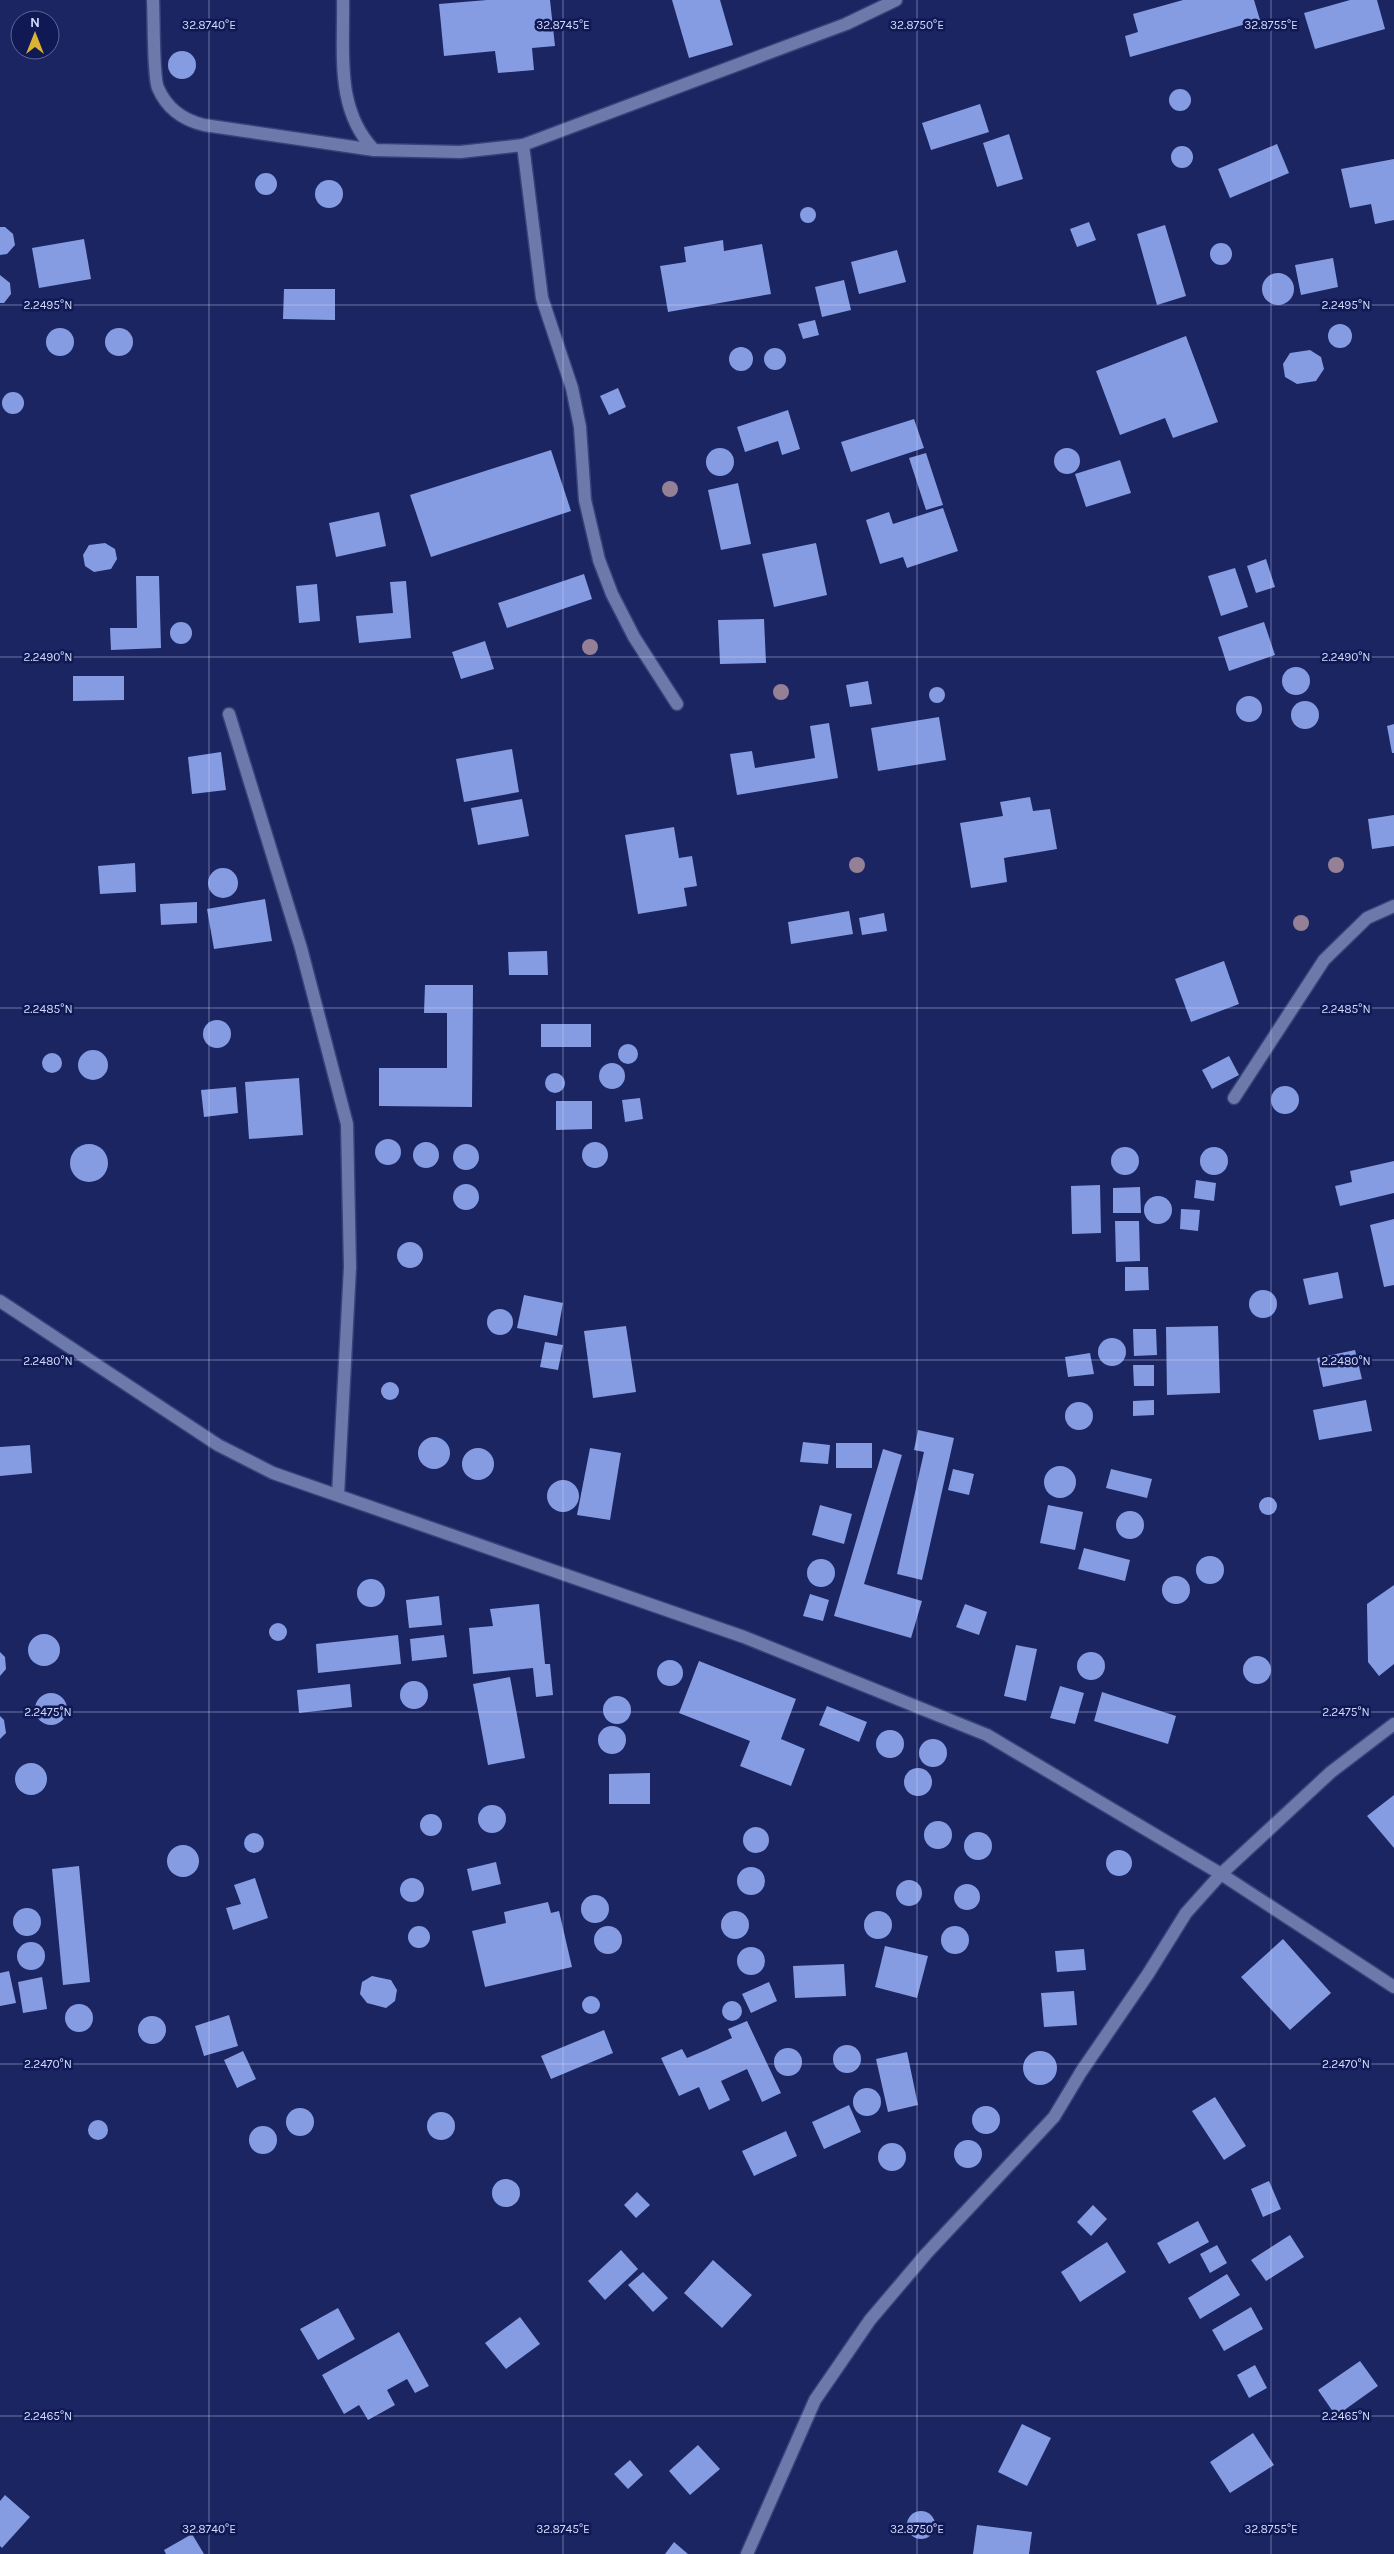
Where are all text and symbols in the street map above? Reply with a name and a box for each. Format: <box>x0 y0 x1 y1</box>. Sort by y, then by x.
north arrow <box>10 10 60 60</box>
text: N <box>30 14 40 31</box>
text: 32.8740°E <box>182 18 236 32</box>
text: 32.8745°E <box>536 18 590 32</box>
text: 32.8750°E <box>890 18 944 32</box>
text: 32.8755°E <box>1244 18 1298 32</box>
text: 2.2495°N <box>24 298 72 312</box>
text: 2.2495°N <box>1322 298 1370 312</box>
text: 2.2490°N <box>23 650 73 664</box>
text: 2.2490°N <box>1321 650 1371 664</box>
text: 2.2485°N <box>23 1002 73 1016</box>
text: 2.2485°N <box>1321 1002 1371 1016</box>
text: 2.2480°N <box>23 1354 73 1368</box>
text: 2.2480°N <box>1321 1354 1371 1368</box>
text: 2.2475°N <box>24 1705 72 1719</box>
text: 2.2475°N <box>1322 1705 1370 1719</box>
text: 2.2470°N <box>24 2057 72 2071</box>
text: 2.2470°N <box>1322 2057 1370 2071</box>
text: 2.2465°N <box>24 2409 72 2423</box>
text: 2.2465°N <box>1322 2409 1370 2423</box>
text: 32.8740°E <box>182 2522 236 2536</box>
text: 32.8745°E <box>536 2522 590 2536</box>
text: 32.8750°E <box>890 2522 944 2536</box>
text: 32.8755°E <box>1244 2522 1298 2536</box>

